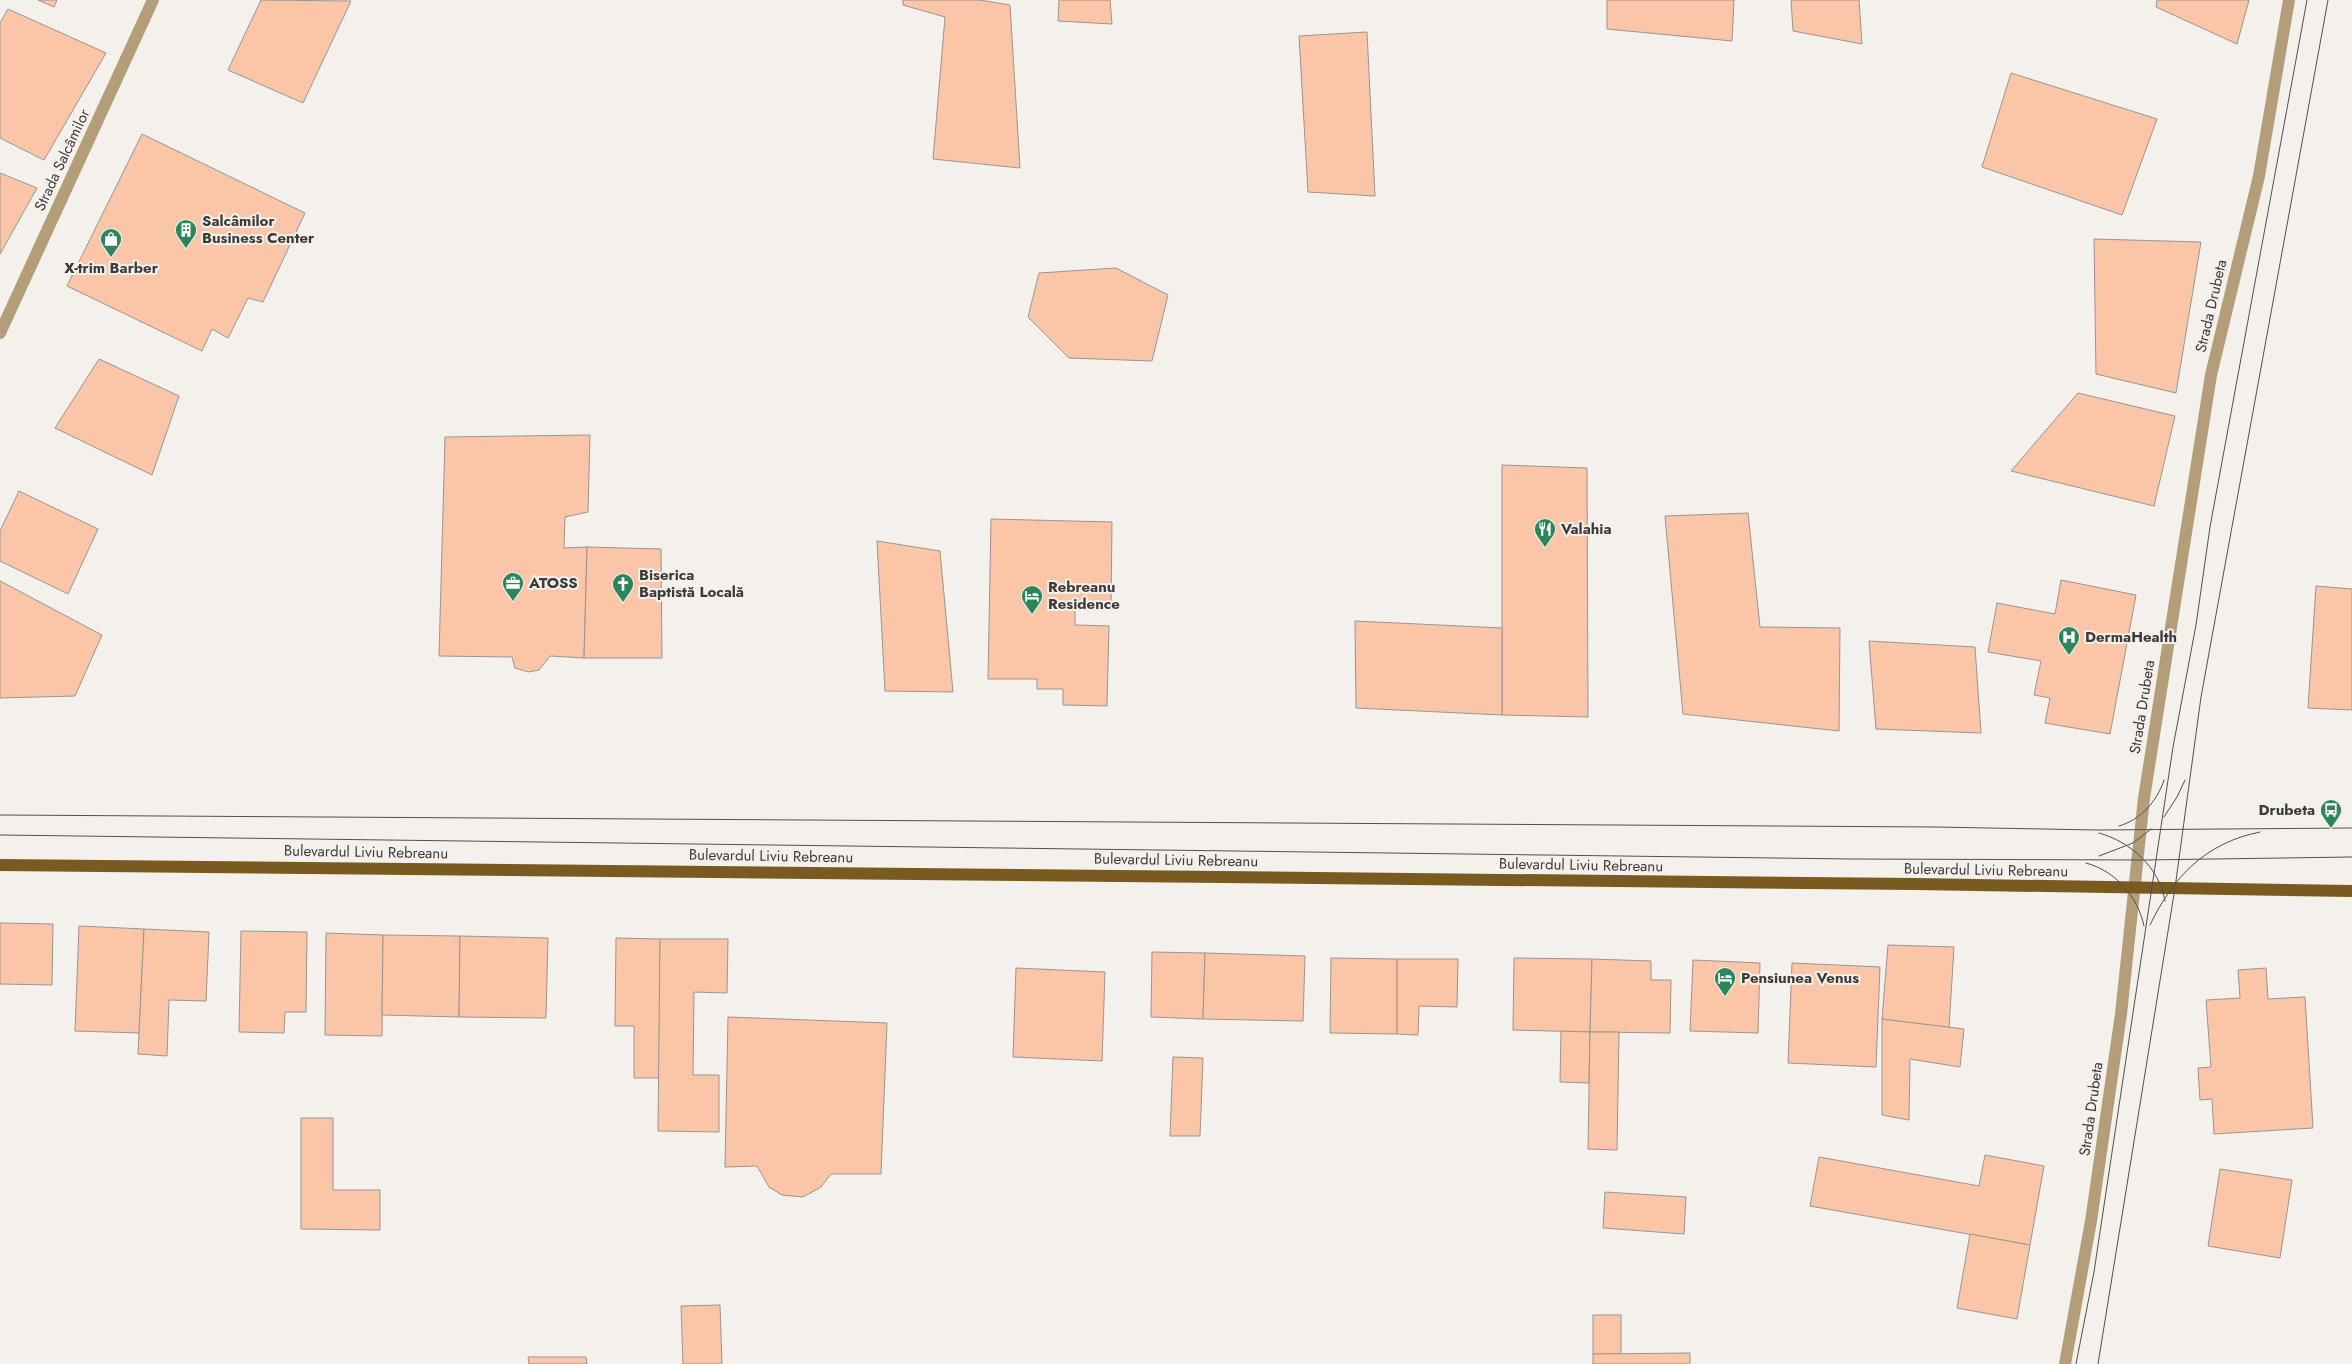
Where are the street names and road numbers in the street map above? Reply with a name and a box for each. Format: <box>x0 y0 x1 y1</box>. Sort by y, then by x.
street label: Strada Salcâmilor <box>29 105 96 215</box>
street label: Strada Drubeta <box>2190 257 2232 355</box>
street label: Strada Drubeta <box>2124 658 2160 756</box>
street label: Bulevardul Liviu Rebreanu <box>284 840 448 864</box>
street label: Bulevardul Liviu Rebreanu <box>689 844 853 868</box>
street label: Bulevardul Liviu Rebreanu <box>1094 848 1258 872</box>
street label: Bulevardul Liviu Rebreanu <box>1499 853 1663 877</box>
street label: Bulevardul Liviu Rebreanu <box>1904 858 2068 882</box>
street label: Strada Drubeta <box>2074 1061 2108 1157</box>

